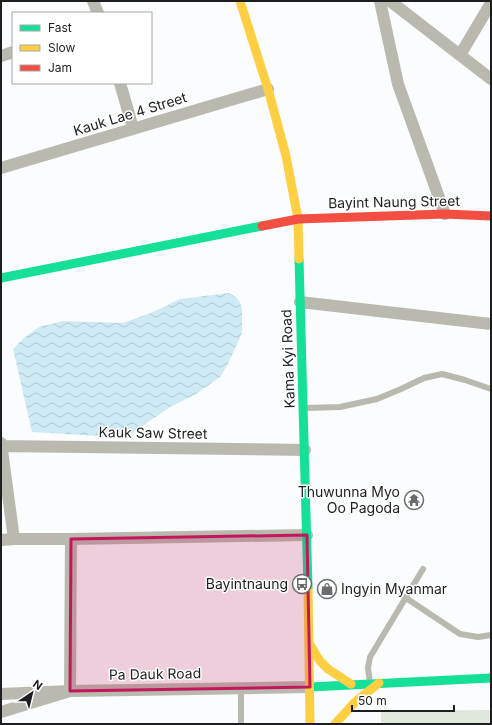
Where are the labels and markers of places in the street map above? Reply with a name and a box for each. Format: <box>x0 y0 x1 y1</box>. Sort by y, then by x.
place label: Thuwunna Myo Oo Pagoda <box>298 483 400 516</box>
temple icon: Thuwunna Myo Oo Pagoda <box>403 489 425 511</box>
bus stop icon: Bayintnaung <box>291 573 313 595</box>
place label: Bayintnaung <box>206 575 288 592</box>
shop icon: Ingyin Myanmar <box>316 578 338 600</box>
place label: Ingyin Myanmar <box>341 580 447 597</box>

